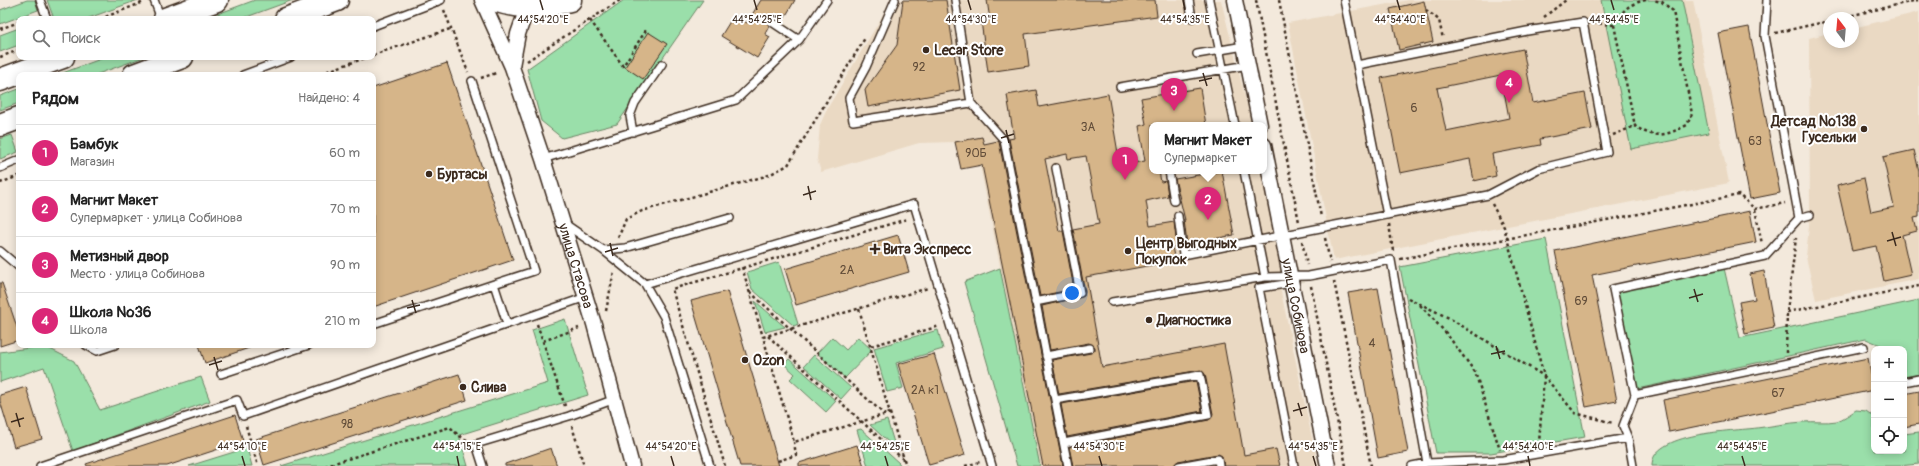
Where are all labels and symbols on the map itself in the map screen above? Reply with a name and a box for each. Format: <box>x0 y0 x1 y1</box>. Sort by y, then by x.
north arrow <box>1823 12 1859 48</box>
text: 44°54'20"E <box>518 14 568 26</box>
text: 44°54'25"E <box>732 14 782 26</box>
text: 44°54'30"E <box>946 14 996 26</box>
text: 44°54'35"E <box>1160 14 1210 26</box>
text: 44°54'40"E <box>1374 14 1426 26</box>
text: 44°54'45"E <box>1589 14 1639 26</box>
place label: Lecar Store <box>934 42 1004 59</box>
marker: Lecar Store <box>921 45 931 55</box>
house number: 92 <box>913 60 926 75</box>
pin: 4 <box>1496 70 1522 103</box>
pin: 3 <box>1161 78 1187 111</box>
house number: 6 <box>1411 101 1418 116</box>
place label: Детсад №138 Гусельки <box>1770 113 1857 146</box>
house number: 3А <box>1081 120 1095 135</box>
marker: Детсад №138 Гусельки <box>1859 124 1869 134</box>
house number: 63 <box>1748 134 1762 149</box>
house number: 90Б <box>965 146 987 161</box>
pin: 1 <box>1112 147 1138 180</box>
place label: Буртасы <box>437 166 488 183</box>
marker: Буртасы <box>424 169 434 179</box>
pin: 2 <box>1195 187 1221 220</box>
street label: улица Стасова <box>554 220 597 310</box>
place label: Центр Выгодных Покупок <box>1136 235 1237 268</box>
place label: Вита Экспресс <box>883 241 971 258</box>
marker: Вита Экспресс <box>870 244 880 254</box>
marker: Центр Выгодных Покупок <box>1123 246 1133 256</box>
street label: улица Собинова <box>1278 256 1313 355</box>
house number: 2А <box>840 263 854 278</box>
your location <box>1062 283 1082 303</box>
house number: 69 <box>1574 294 1588 309</box>
place label: Диагностика <box>1156 312 1232 329</box>
marker: Диагностика <box>1144 315 1154 325</box>
house number: 4 <box>1369 336 1376 351</box>
place label: Ozon <box>753 352 785 369</box>
marker: Ozon <box>740 355 750 365</box>
place label: Слива <box>471 379 507 396</box>
marker: Слива <box>458 382 468 392</box>
house number: 2А к1 <box>911 383 939 398</box>
house number: 67 <box>1771 386 1785 401</box>
house number: 98 <box>341 417 353 432</box>
text: 44°54'10"E <box>217 441 267 453</box>
text: 44°54'15"E <box>433 441 481 453</box>
text: 44°54'20"E <box>646 441 696 453</box>
text: 44°54'25"E <box>860 441 910 453</box>
text: 44°54'30"E <box>1074 441 1124 453</box>
text: 44°54'35"E <box>1288 441 1338 453</box>
text: 44°54'40"E <box>1502 441 1554 453</box>
text: 44°54'45"E <box>1717 441 1767 453</box>

